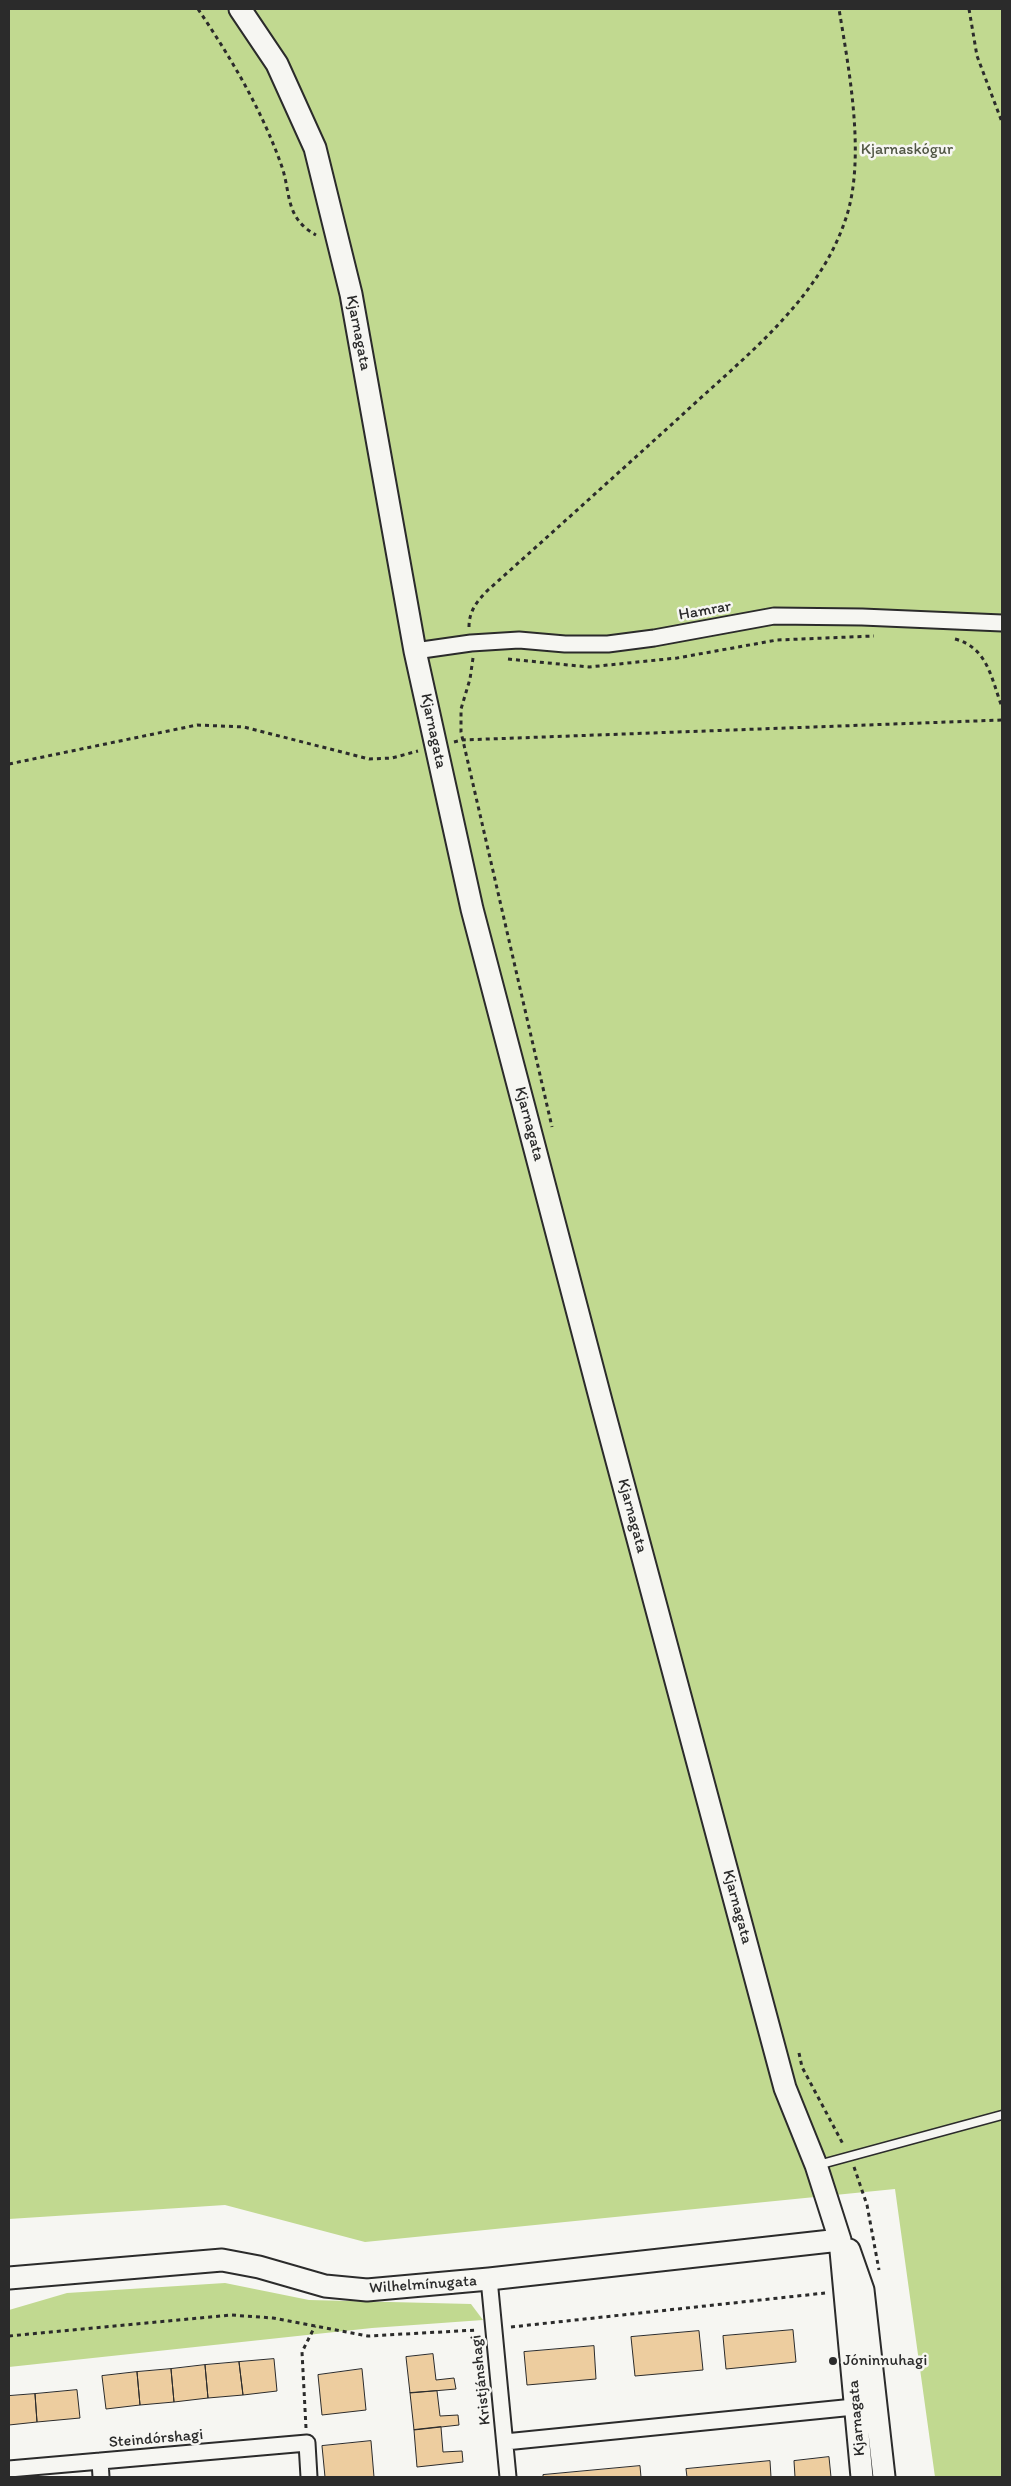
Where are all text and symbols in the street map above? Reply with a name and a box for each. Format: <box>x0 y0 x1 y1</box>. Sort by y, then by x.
park label: Kjarnaskógur <box>861 140 953 160</box>
street label: Kjarnagata <box>341 294 375 372</box>
street label: Hamrar <box>677 597 733 625</box>
street label: Kjarnagata <box>416 692 450 770</box>
street label: Kjarnagata <box>510 1085 548 1163</box>
street label: Kjarnagata <box>613 1477 651 1555</box>
street label: Kjarnagata <box>718 1868 756 1946</box>
street label: Wilhelmínugata <box>368 2272 478 2298</box>
street label: Kristjánshagi <box>467 2334 495 2426</box>
place label: Jóninnuhagi <box>843 2351 927 2371</box>
marker: Jóninnuhagi <box>827 2355 839 2367</box>
street label: Kjarnagata <box>844 2379 870 2457</box>
street label: Steindórshagi <box>108 2425 204 2453</box>

